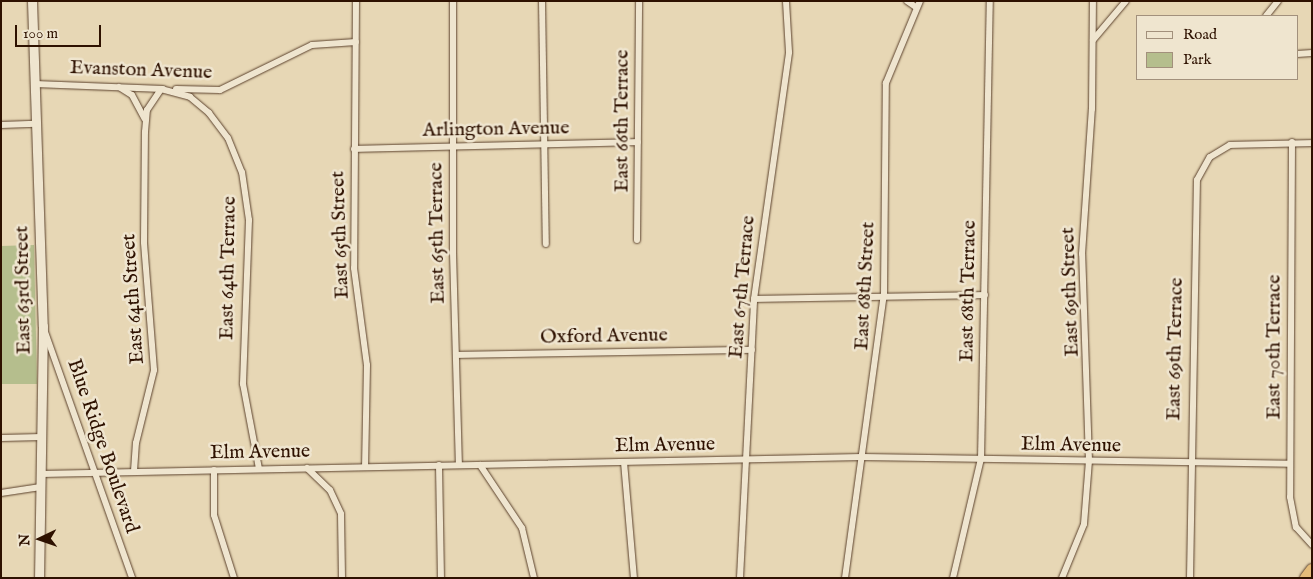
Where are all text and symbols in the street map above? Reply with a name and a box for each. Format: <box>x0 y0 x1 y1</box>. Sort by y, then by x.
scale bar <box>18 15 104 47</box>
legend <box>1136 15 1298 80</box>
text: 100 m <box>23 24 58 43</box>
text: Road <box>1183 25 1217 44</box>
street label: East 66th Terrace <box>610 50 634 192</box>
text: Park <box>1183 50 1212 69</box>
street label: Evanston Avenue <box>69 56 213 84</box>
street label: Arlington Avenue <box>422 116 570 142</box>
street label: East 65th Terrace <box>424 162 450 304</box>
street label: East 65th Street <box>326 171 354 299</box>
street label: East 64th Terrace <box>215 196 241 340</box>
street label: East 67th Terrace <box>724 214 760 360</box>
street label: East 68th Terrace <box>955 220 981 362</box>
street label: East 68th Street <box>850 221 880 351</box>
street label: East 63rd Street <box>10 225 36 355</box>
street label: East 69th Street <box>1056 227 1084 357</box>
street label: East 64th Street <box>116 233 150 365</box>
street label: East 70th Terrace <box>1262 275 1286 419</box>
street label: East 69th Terrace <box>1162 277 1188 421</box>
street label: Oxford Avenue <box>540 323 668 349</box>
street label: Blue Ridge Boulevard <box>62 356 144 536</box>
street label: Elm Avenue <box>615 432 715 458</box>
street label: Elm Avenue <box>1021 432 1121 458</box>
street label: Elm Avenue <box>210 439 310 465</box>
north arrow <box>15 514 65 564</box>
text: N <box>16 533 34 546</box>

